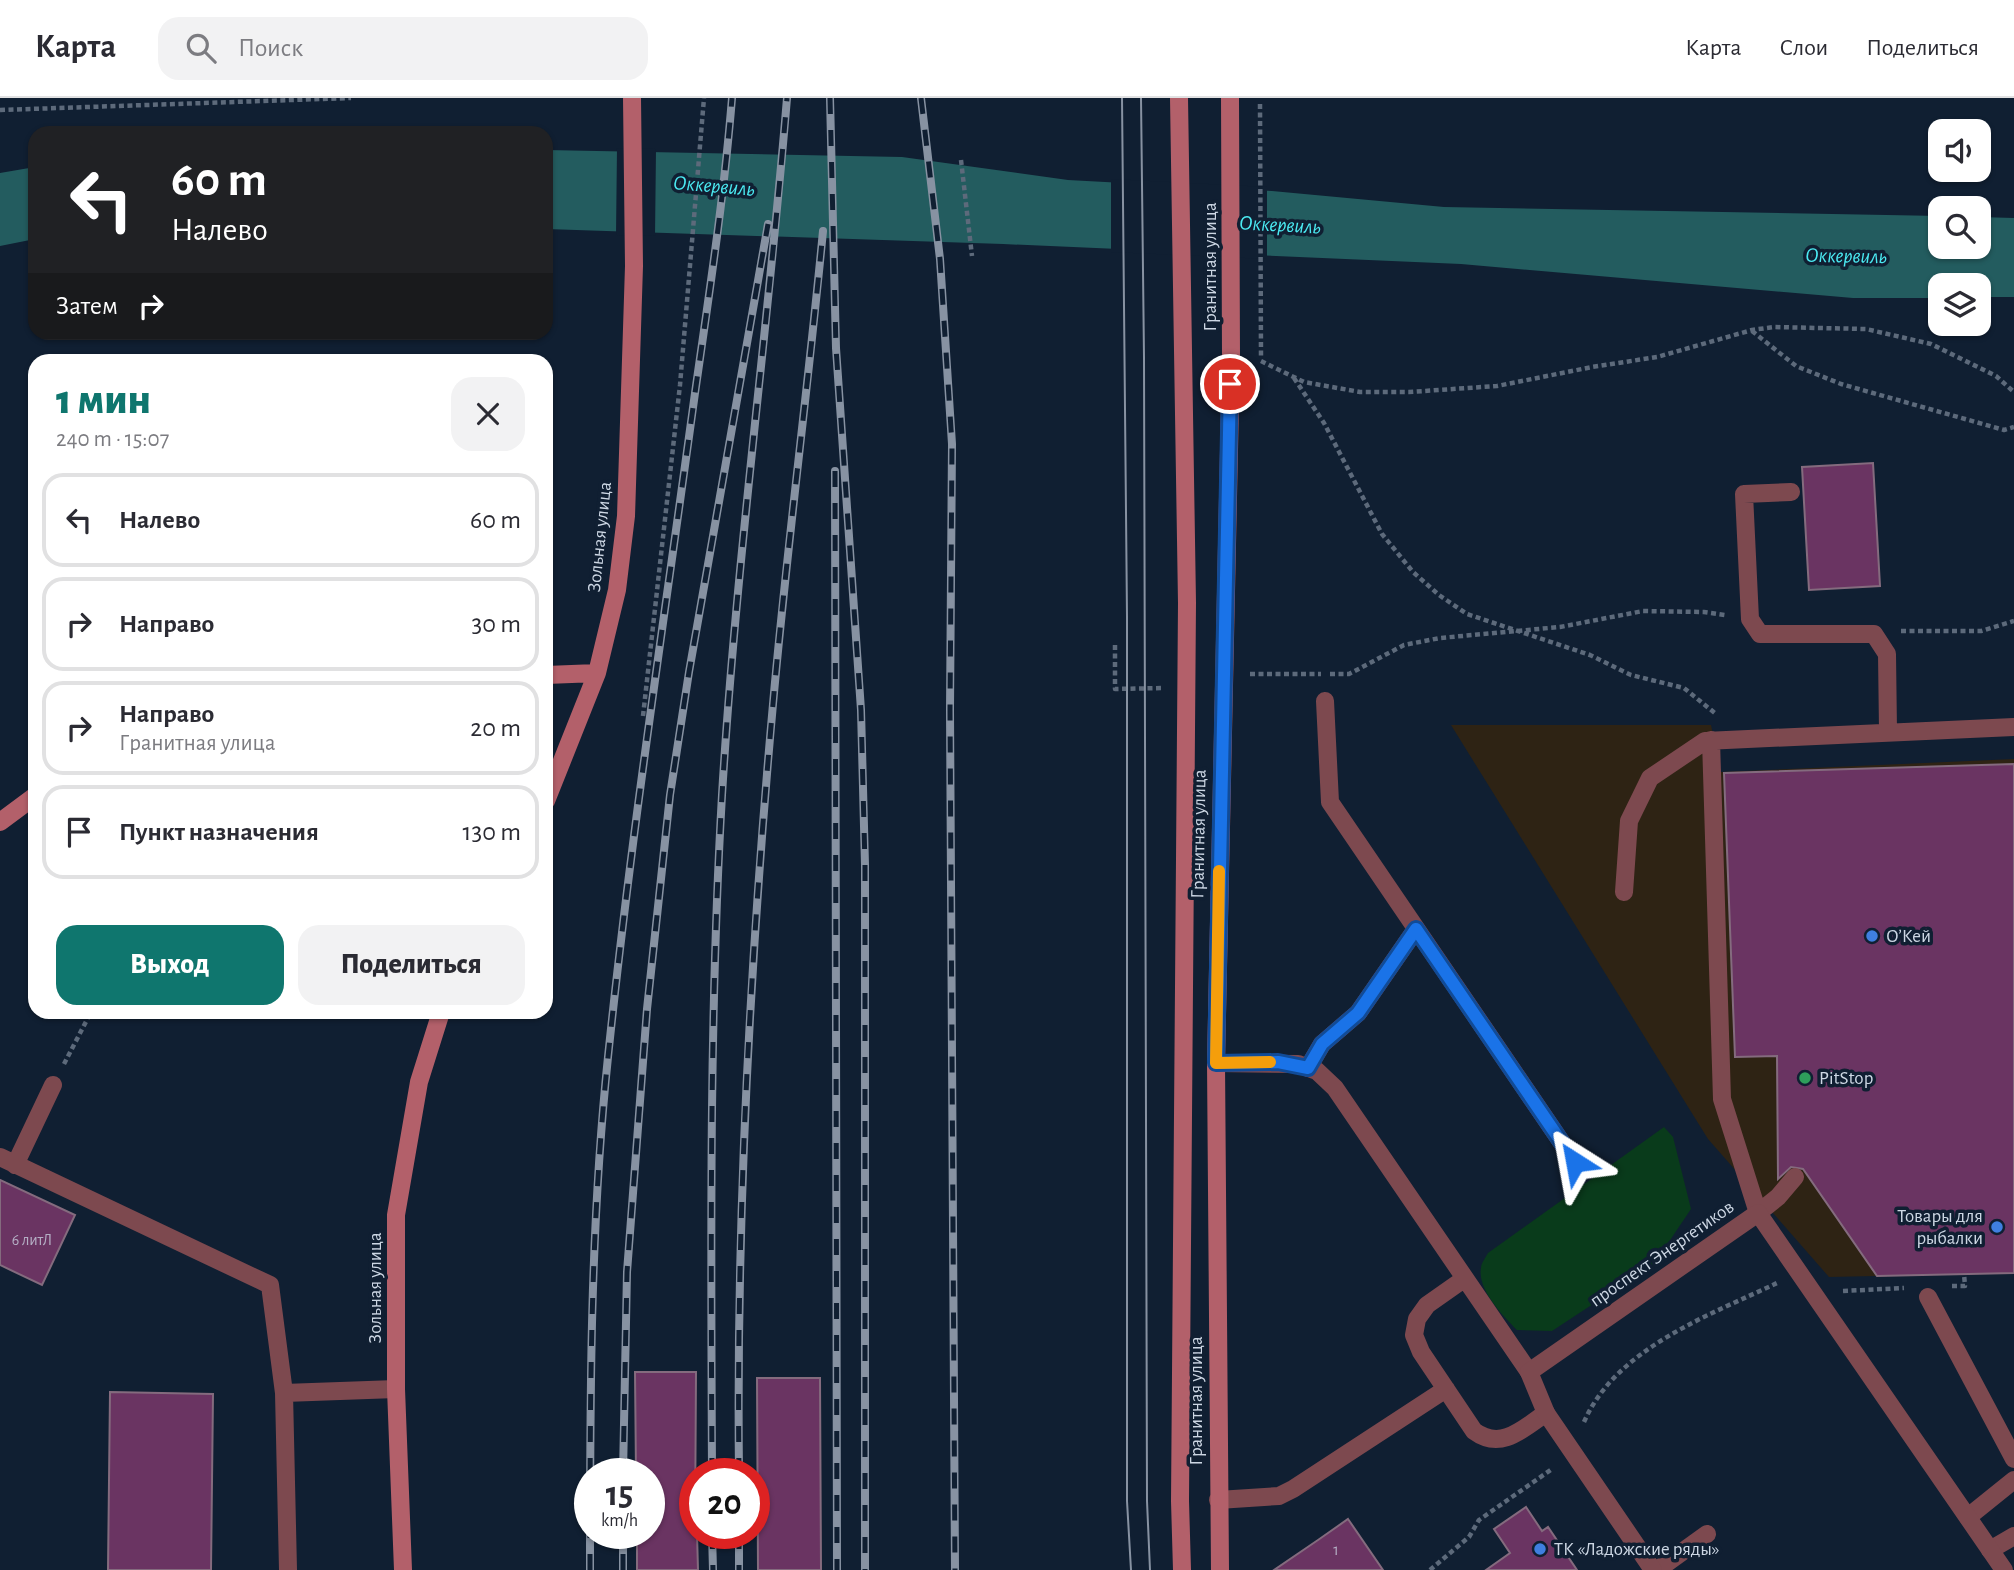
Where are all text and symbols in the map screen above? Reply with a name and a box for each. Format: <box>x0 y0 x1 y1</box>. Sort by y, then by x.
search box <box>158 17 648 80</box>
icon: search <box>182 29 220 67</box>
text: Карта <box>35 31 116 64</box>
text: Поиск <box>238 35 303 61</box>
text: Карта <box>1685 36 1741 60</box>
text: Слои <box>1779 36 1828 60</box>
text: Поделиться <box>1866 36 1979 60</box>
map controls <box>1928 119 1991 336</box>
button: sound <box>1928 119 1991 182</box>
icon: left <box>56 154 147 245</box>
text: 60 m <box>171 156 267 205</box>
water label: Оккервиль <box>672 172 756 201</box>
button: search <box>1928 196 1991 259</box>
street label: Гранитная улица <box>1201 202 1220 332</box>
water label: Оккервиль <box>1238 212 1321 239</box>
text: Налево <box>171 214 268 246</box>
water label: Оккервиль <box>1805 245 1887 268</box>
button: layers <box>1928 273 1991 336</box>
icon: right <box>132 287 170 325</box>
text: Затем <box>56 293 118 319</box>
pin <box>1200 354 1260 414</box>
icon: arrive <box>1211 365 1249 403</box>
button: close <box>451 377 525 451</box>
text: 1 мин <box>56 379 151 421</box>
text: 240 m · 15:07 <box>56 428 169 451</box>
street label: Зольная улица <box>585 480 615 593</box>
icon: left <box>60 501 98 539</box>
text: Налево <box>119 507 200 533</box>
text: 60 m <box>470 507 521 533</box>
icon: right <box>60 605 98 643</box>
text: Направо <box>119 611 214 637</box>
text: 30 m <box>471 611 521 637</box>
text: Направо <box>119 701 214 727</box>
icon: right <box>60 709 98 747</box>
text: 20 m <box>470 715 521 741</box>
text: Гранитная улица <box>119 732 275 755</box>
street label: Гранитная улица <box>1188 769 1210 899</box>
icon: arrive <box>60 813 98 851</box>
text: Пункт назначения <box>119 819 319 845</box>
text: 130 m <box>463 819 521 845</box>
button: Выход <box>56 925 284 1005</box>
button: Поделиться <box>298 925 525 1005</box>
place label: О’Кей <box>1886 927 1931 946</box>
marker: О’Кей <box>1864 928 1880 944</box>
place label: PitStop <box>1819 1069 1873 1088</box>
marker: PitStop <box>1797 1070 1813 1086</box>
position arrow <box>1538 1125 1612 1199</box>
street label: проспект Энергетиков <box>1587 1197 1738 1311</box>
place label: Товары для рыбалки <box>1897 1207 1983 1248</box>
marker: Товары для рыбалки <box>1989 1219 2005 1235</box>
house number: 6 литЛ <box>12 1232 52 1248</box>
street label: Зольная улица <box>366 1232 385 1344</box>
street label: Гранитная улица <box>1187 1336 1206 1466</box>
speed limit sign: 20 <box>679 1458 770 1549</box>
text: 15 <box>606 1477 633 1512</box>
text: km/h <box>601 1512 638 1530</box>
place label: ТК «Ладожские ряды» <box>1554 1540 1720 1559</box>
marker: ТК «Ладожские ряды» <box>1532 1541 1548 1557</box>
house number: 1 <box>1333 1542 1339 1558</box>

